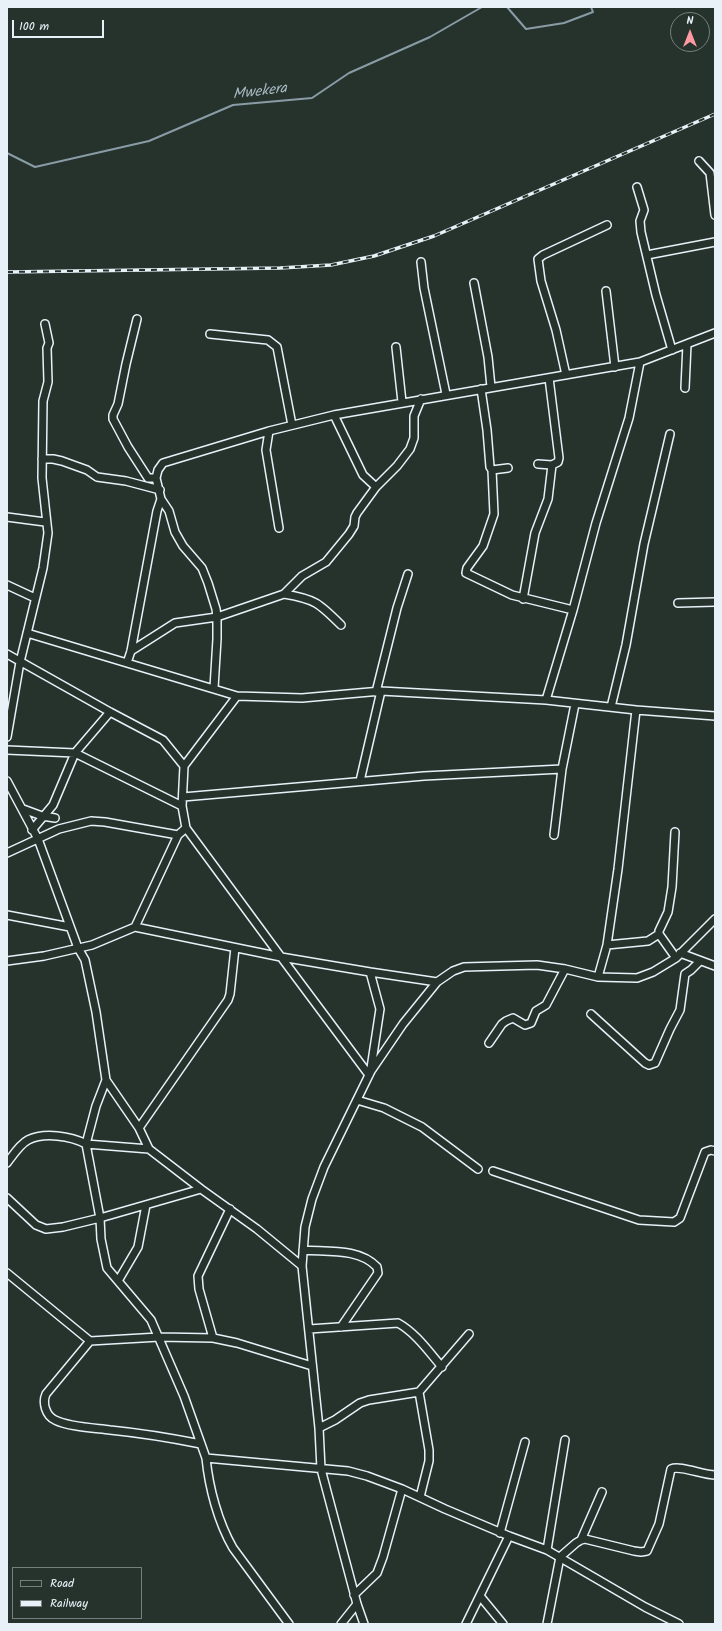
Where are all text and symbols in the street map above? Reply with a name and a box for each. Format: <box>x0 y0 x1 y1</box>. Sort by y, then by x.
scale bar <box>14 12 106 38</box>
north arrow <box>670 12 710 52</box>
text: N <box>687 12 693 30</box>
text: 100 m <box>19 17 49 36</box>
water label: Mwekera <box>232 81 288 105</box>
legend <box>12 1567 142 1619</box>
text: Road <box>50 1574 74 1593</box>
text: Railway <box>50 1594 88 1613</box>

